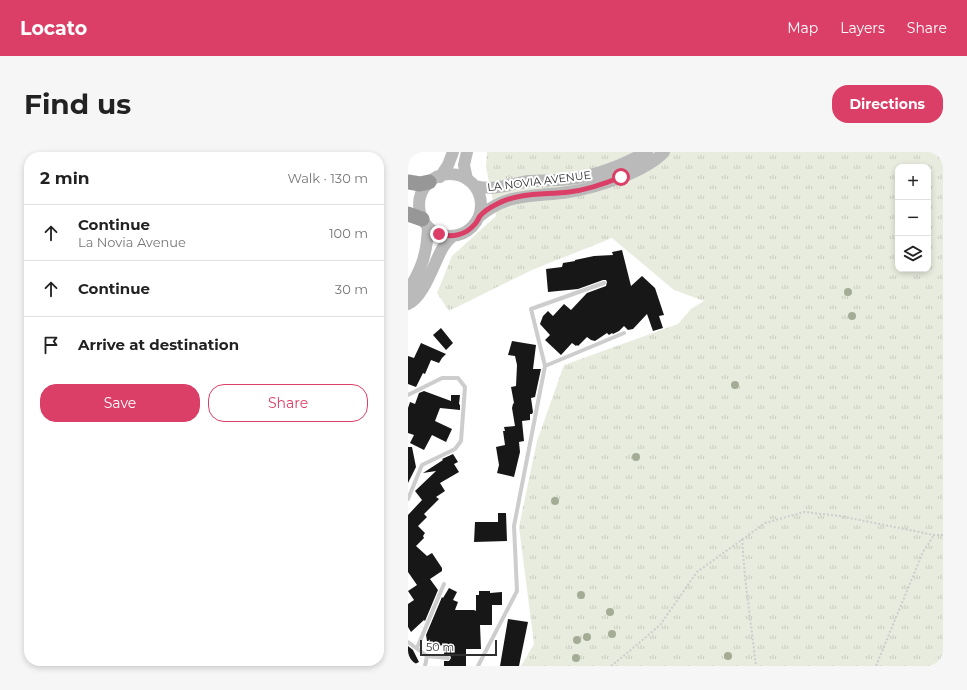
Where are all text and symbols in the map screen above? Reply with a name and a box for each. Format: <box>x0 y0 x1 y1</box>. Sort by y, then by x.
text: Locato <box>20 17 87 40</box>
text: Map <box>787 19 818 37</box>
text: Layers <box>840 19 885 37</box>
text: Share <box>907 19 947 37</box>
button: Directions <box>832 85 943 123</box>
text: Find us <box>24 87 131 121</box>
map controls <box>895 164 931 272</box>
button: + <box>895 164 931 200</box>
text: 2 min <box>40 168 90 188</box>
street label: LA NOVIA AVENUE <box>486 168 592 194</box>
route start <box>612 168 630 186</box>
text: Walk · 130 m <box>287 170 368 186</box>
button: − <box>895 200 931 236</box>
text: Continue <box>78 215 150 234</box>
icon: ahead <box>40 222 62 244</box>
text: 100 m <box>329 225 368 241</box>
route end <box>430 225 448 243</box>
text: La Novia Avenue <box>78 234 186 250</box>
button: layers <box>895 236 931 272</box>
icon: ahead <box>40 278 62 300</box>
text: Continue <box>78 279 150 298</box>
text: 30 m <box>335 281 368 297</box>
icon: arrive <box>40 334 62 356</box>
text: Arrive at destination <box>78 335 239 354</box>
button: Save <box>40 384 200 422</box>
button: Share <box>208 384 368 422</box>
scale bar <box>420 638 497 657</box>
text: 50 m <box>426 640 454 654</box>

